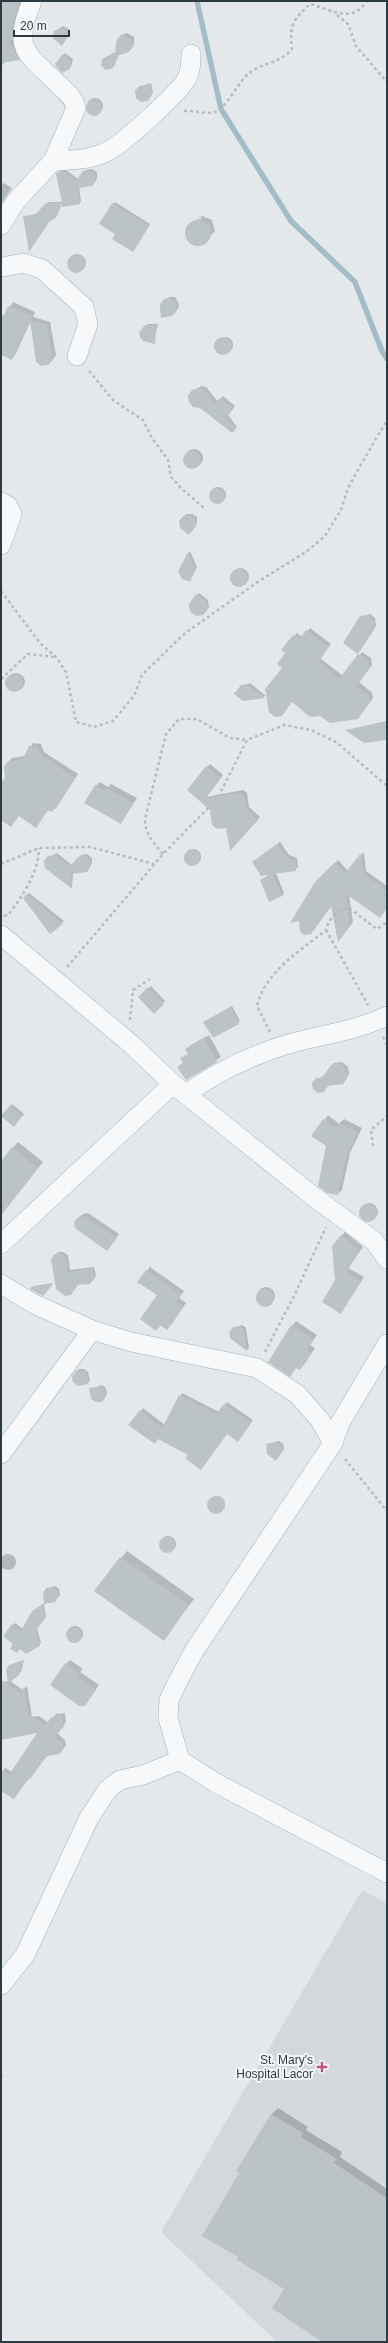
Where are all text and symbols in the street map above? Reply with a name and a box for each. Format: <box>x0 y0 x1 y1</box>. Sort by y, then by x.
scale bar <box>14 12 69 38</box>
text: 20 m <box>20 19 47 33</box>
place label: St. Mary's Hospital Lacor <box>236 2053 313 2081</box>
marker: St. Mary's Hospital Lacor <box>316 2061 328 2073</box>

